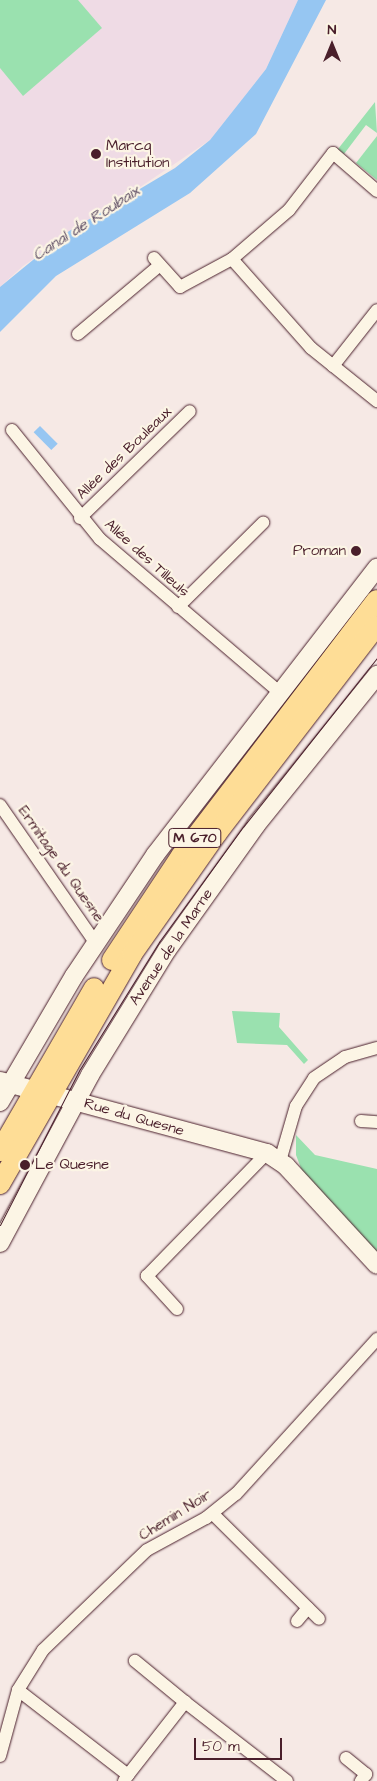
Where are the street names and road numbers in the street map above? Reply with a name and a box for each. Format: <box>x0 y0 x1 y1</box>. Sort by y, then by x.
street label: Allée des Bouleaux <box>73 403 175 503</box>
street label: Allée des Tilleuls <box>101 515 193 601</box>
street label: Ermitage du Quesne <box>14 803 108 925</box>
road number: M 670 <box>168 826 222 850</box>
street label: Avenue de la Marne <box>125 885 217 1009</box>
street label: Rue du Quesne <box>82 1094 186 1140</box>
street label: Chemin Noir <box>135 1486 215 1544</box>

